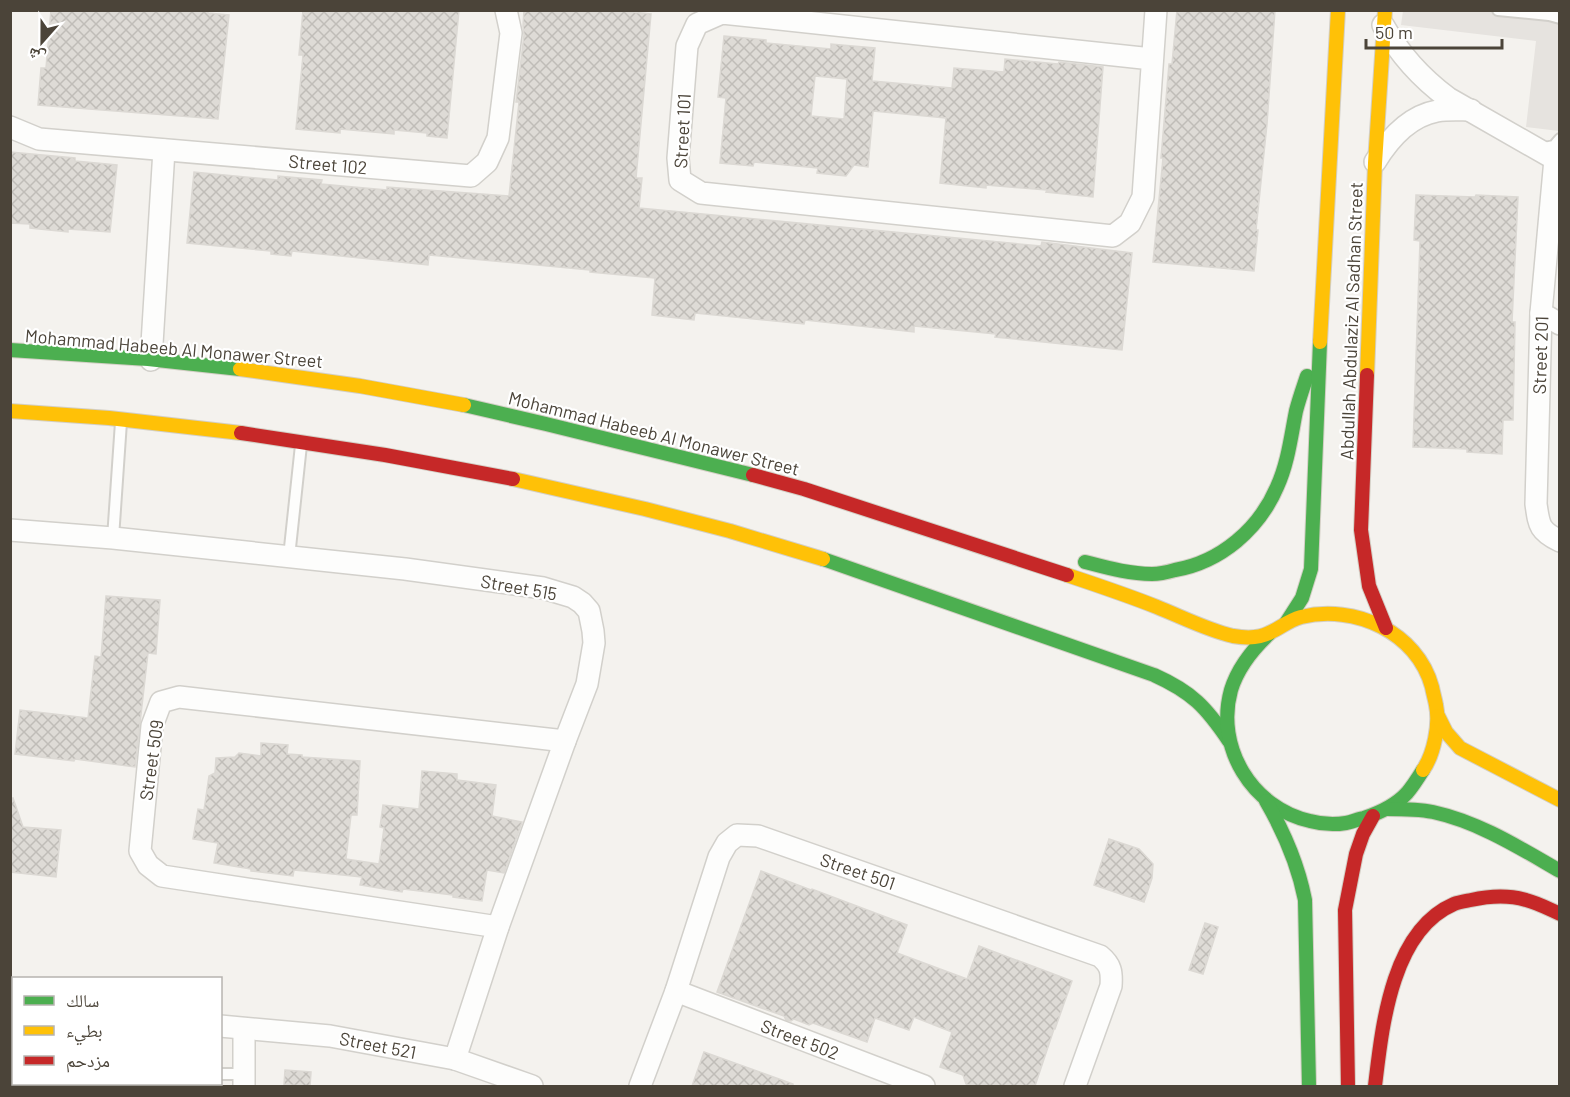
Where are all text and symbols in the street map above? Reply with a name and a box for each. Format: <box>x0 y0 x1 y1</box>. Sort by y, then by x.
north arrow <box>12 12 72 72</box>
scale bar <box>1366 12 1502 50</box>
text: 50 m <box>1375 21 1413 43</box>
text: ش <box>25 44 48 68</box>
street label: Street 101 <box>669 93 695 169</box>
street label: Street 102 <box>288 150 368 178</box>
street label: Abdullah Abdulaziz Al Sadhan Street <box>1335 182 1367 460</box>
street label: Street 201 <box>1528 315 1552 395</box>
street label: Mohammad Habeeb Al Monawer Street <box>24 324 324 372</box>
street label: Mohammad Habeeb Al Monawer Street <box>506 386 802 480</box>
street label: Street 515 <box>479 569 559 605</box>
street label: Street 509 <box>134 718 168 802</box>
street label: Street 501 <box>818 848 898 894</box>
legend <box>12 977 222 1085</box>
text: سالك <box>66 989 99 1011</box>
street label: Street 502 <box>758 1014 842 1064</box>
text: بطيء <box>66 1019 103 1046</box>
street label: Street 521 <box>338 1027 418 1063</box>
text: مزدحم <box>66 1049 110 1073</box>

